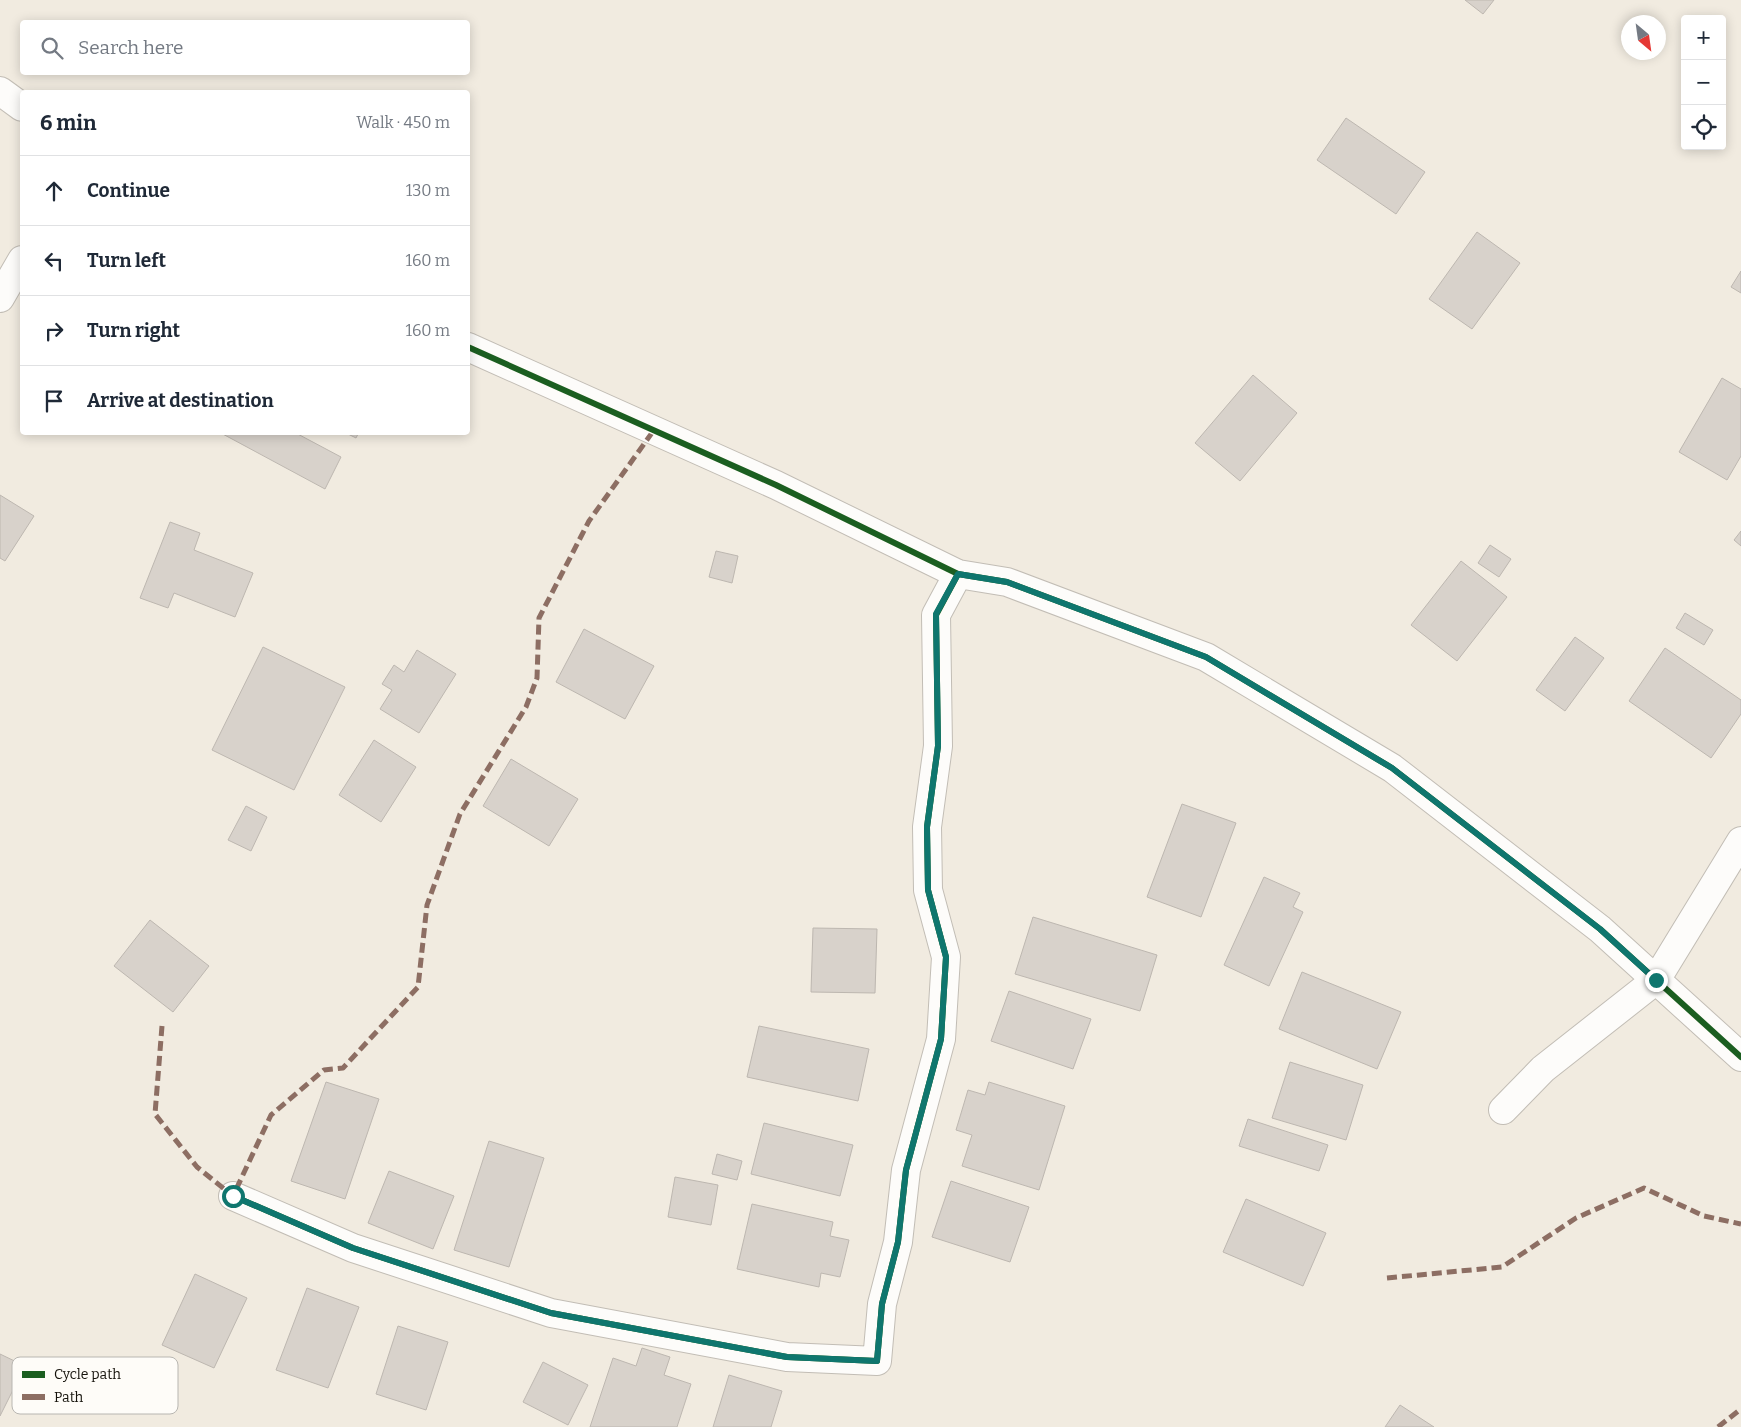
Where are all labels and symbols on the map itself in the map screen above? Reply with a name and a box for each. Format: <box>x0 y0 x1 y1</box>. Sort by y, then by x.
north arrow <box>1621 15 1666 60</box>
route end <box>1645 969 1668 992</box>
route start <box>222 1185 245 1208</box>
legend <box>12 1357 178 1414</box>
text: Cycle path <box>54 1366 121 1383</box>
text: Path <box>54 1389 84 1406</box>

